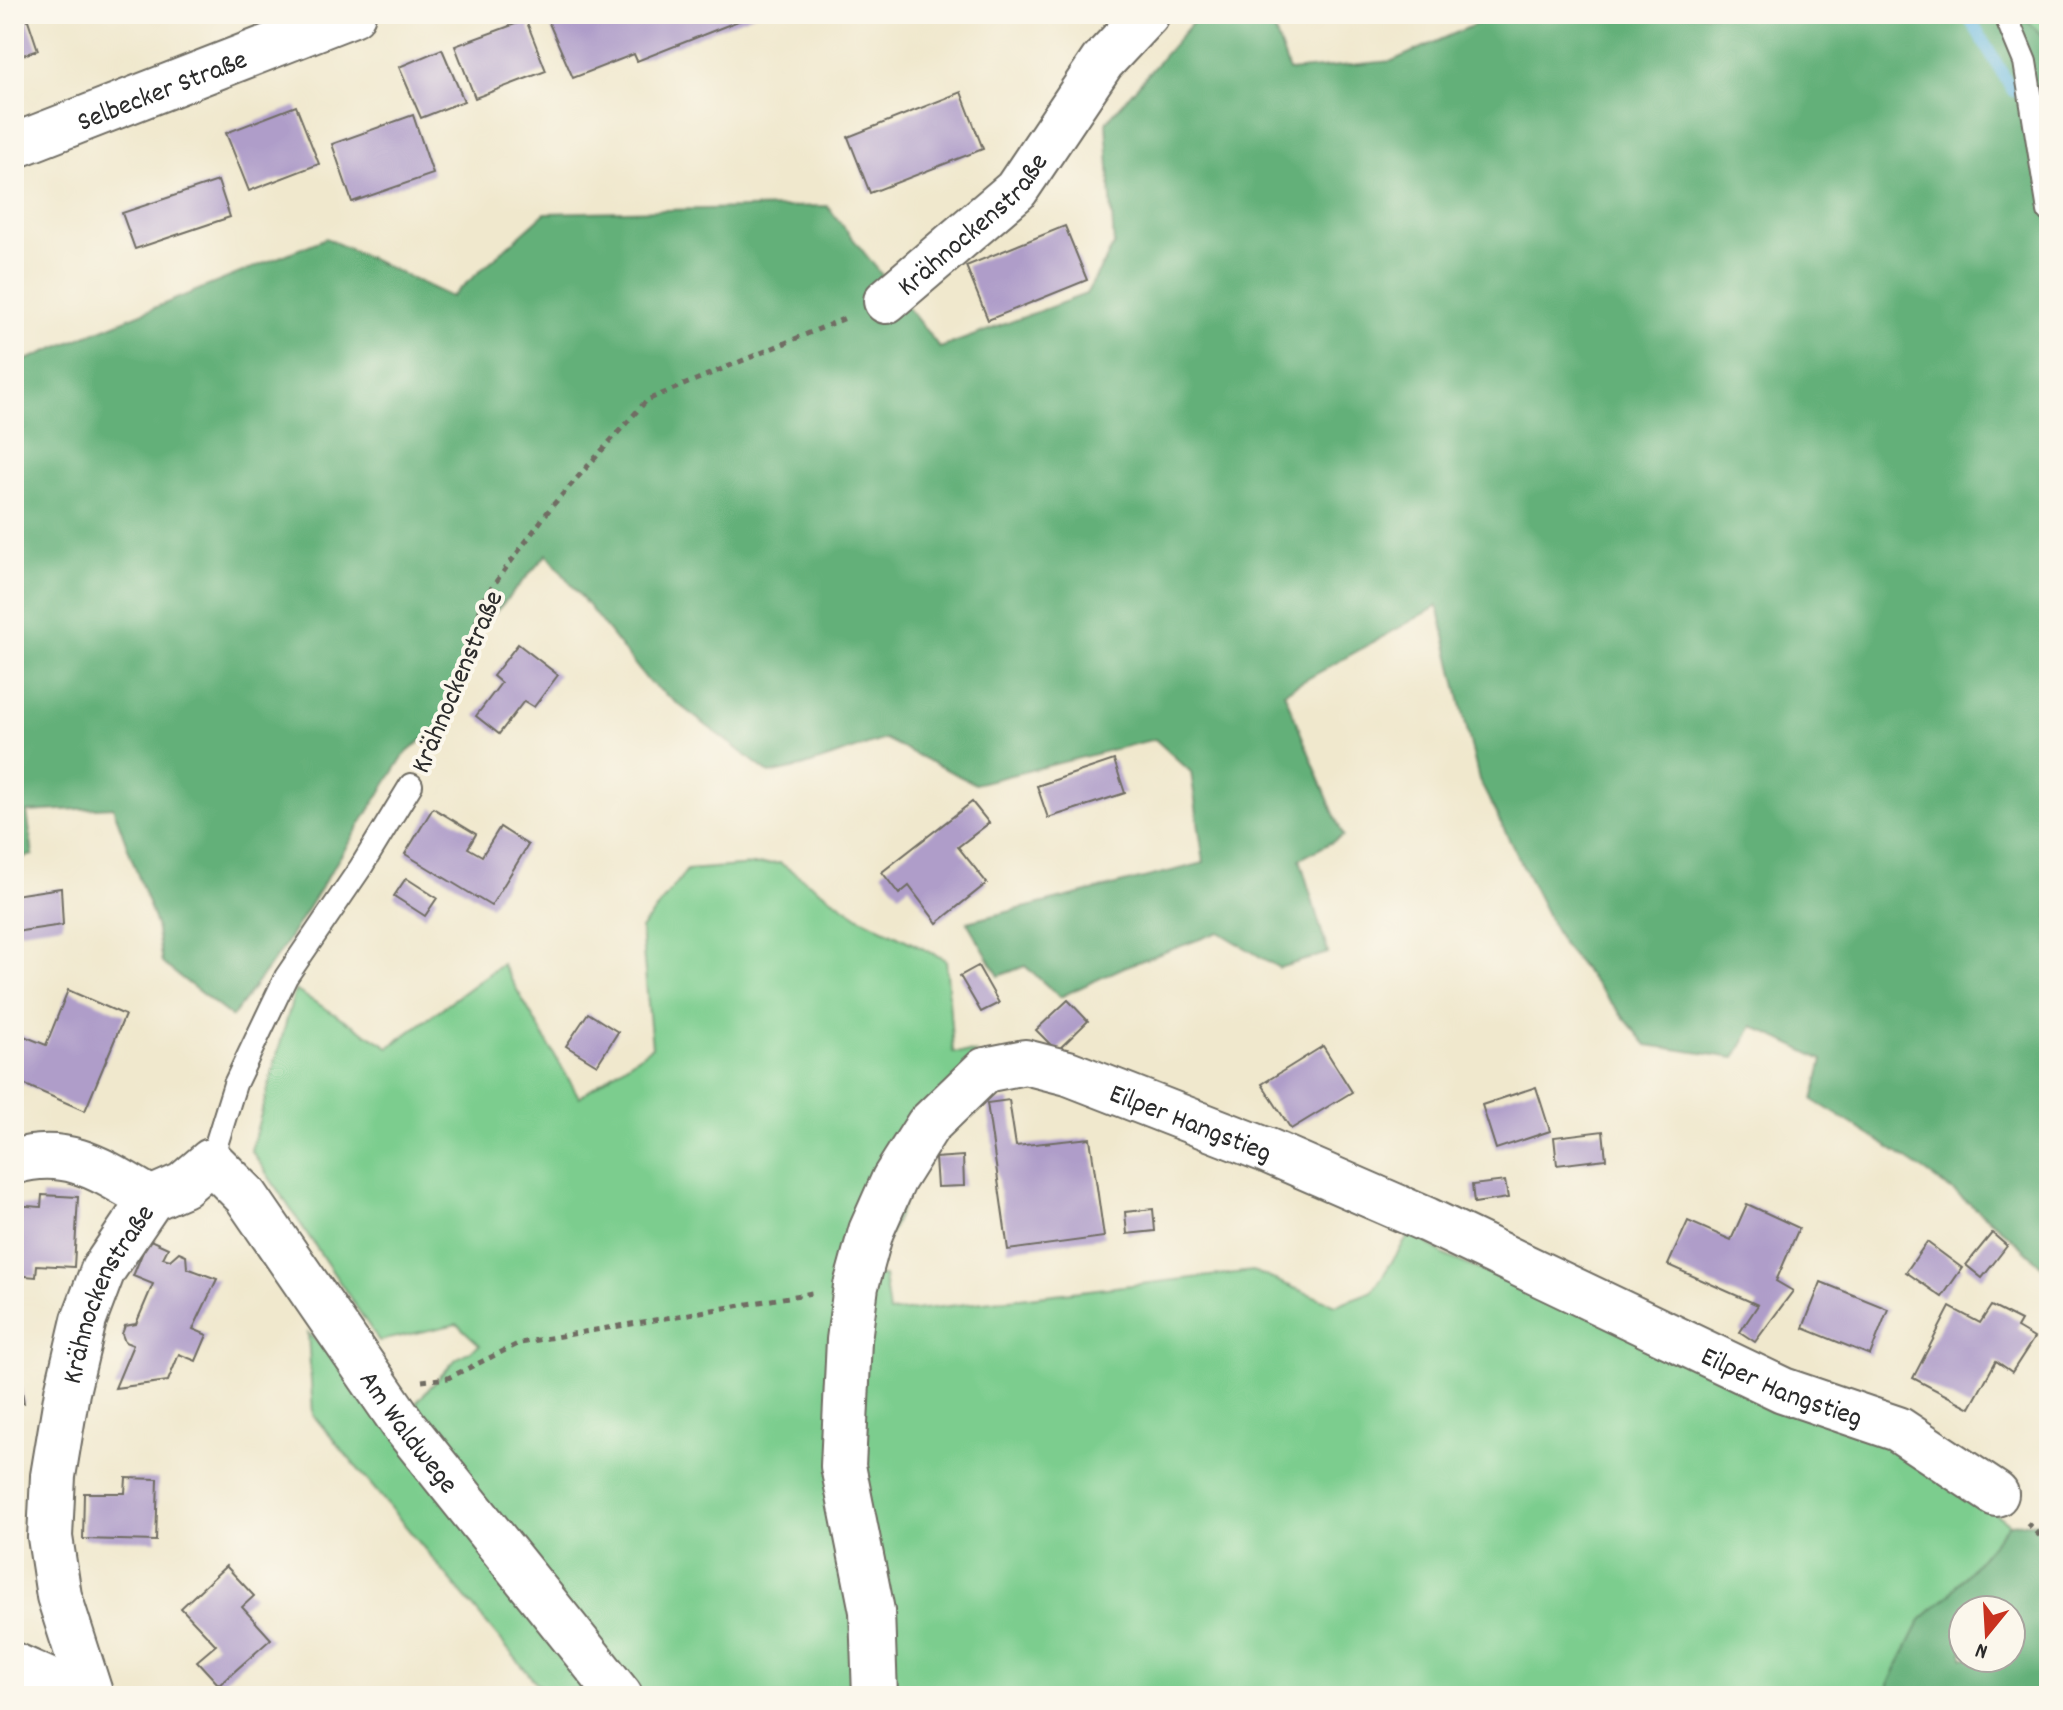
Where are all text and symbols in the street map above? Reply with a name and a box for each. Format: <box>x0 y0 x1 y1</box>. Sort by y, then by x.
street label: Selbecker Straße <box>72 42 254 145</box>
street label: Krähnockenstraße <box>890 146 1060 308</box>
street label: Krähnockenstraße <box>403 585 516 780</box>
street label: Eilper Hangstieg <box>1103 1076 1277 1175</box>
street label: Krähnockenstraße <box>55 1198 167 1388</box>
street label: Eilper Hangstieg <box>1693 1339 1867 1440</box>
street label: Am Waldwege <box>347 1364 466 1504</box>
north arrow <box>1947 1594 2027 1674</box>
text: N <box>1972 1633 1992 1666</box>

